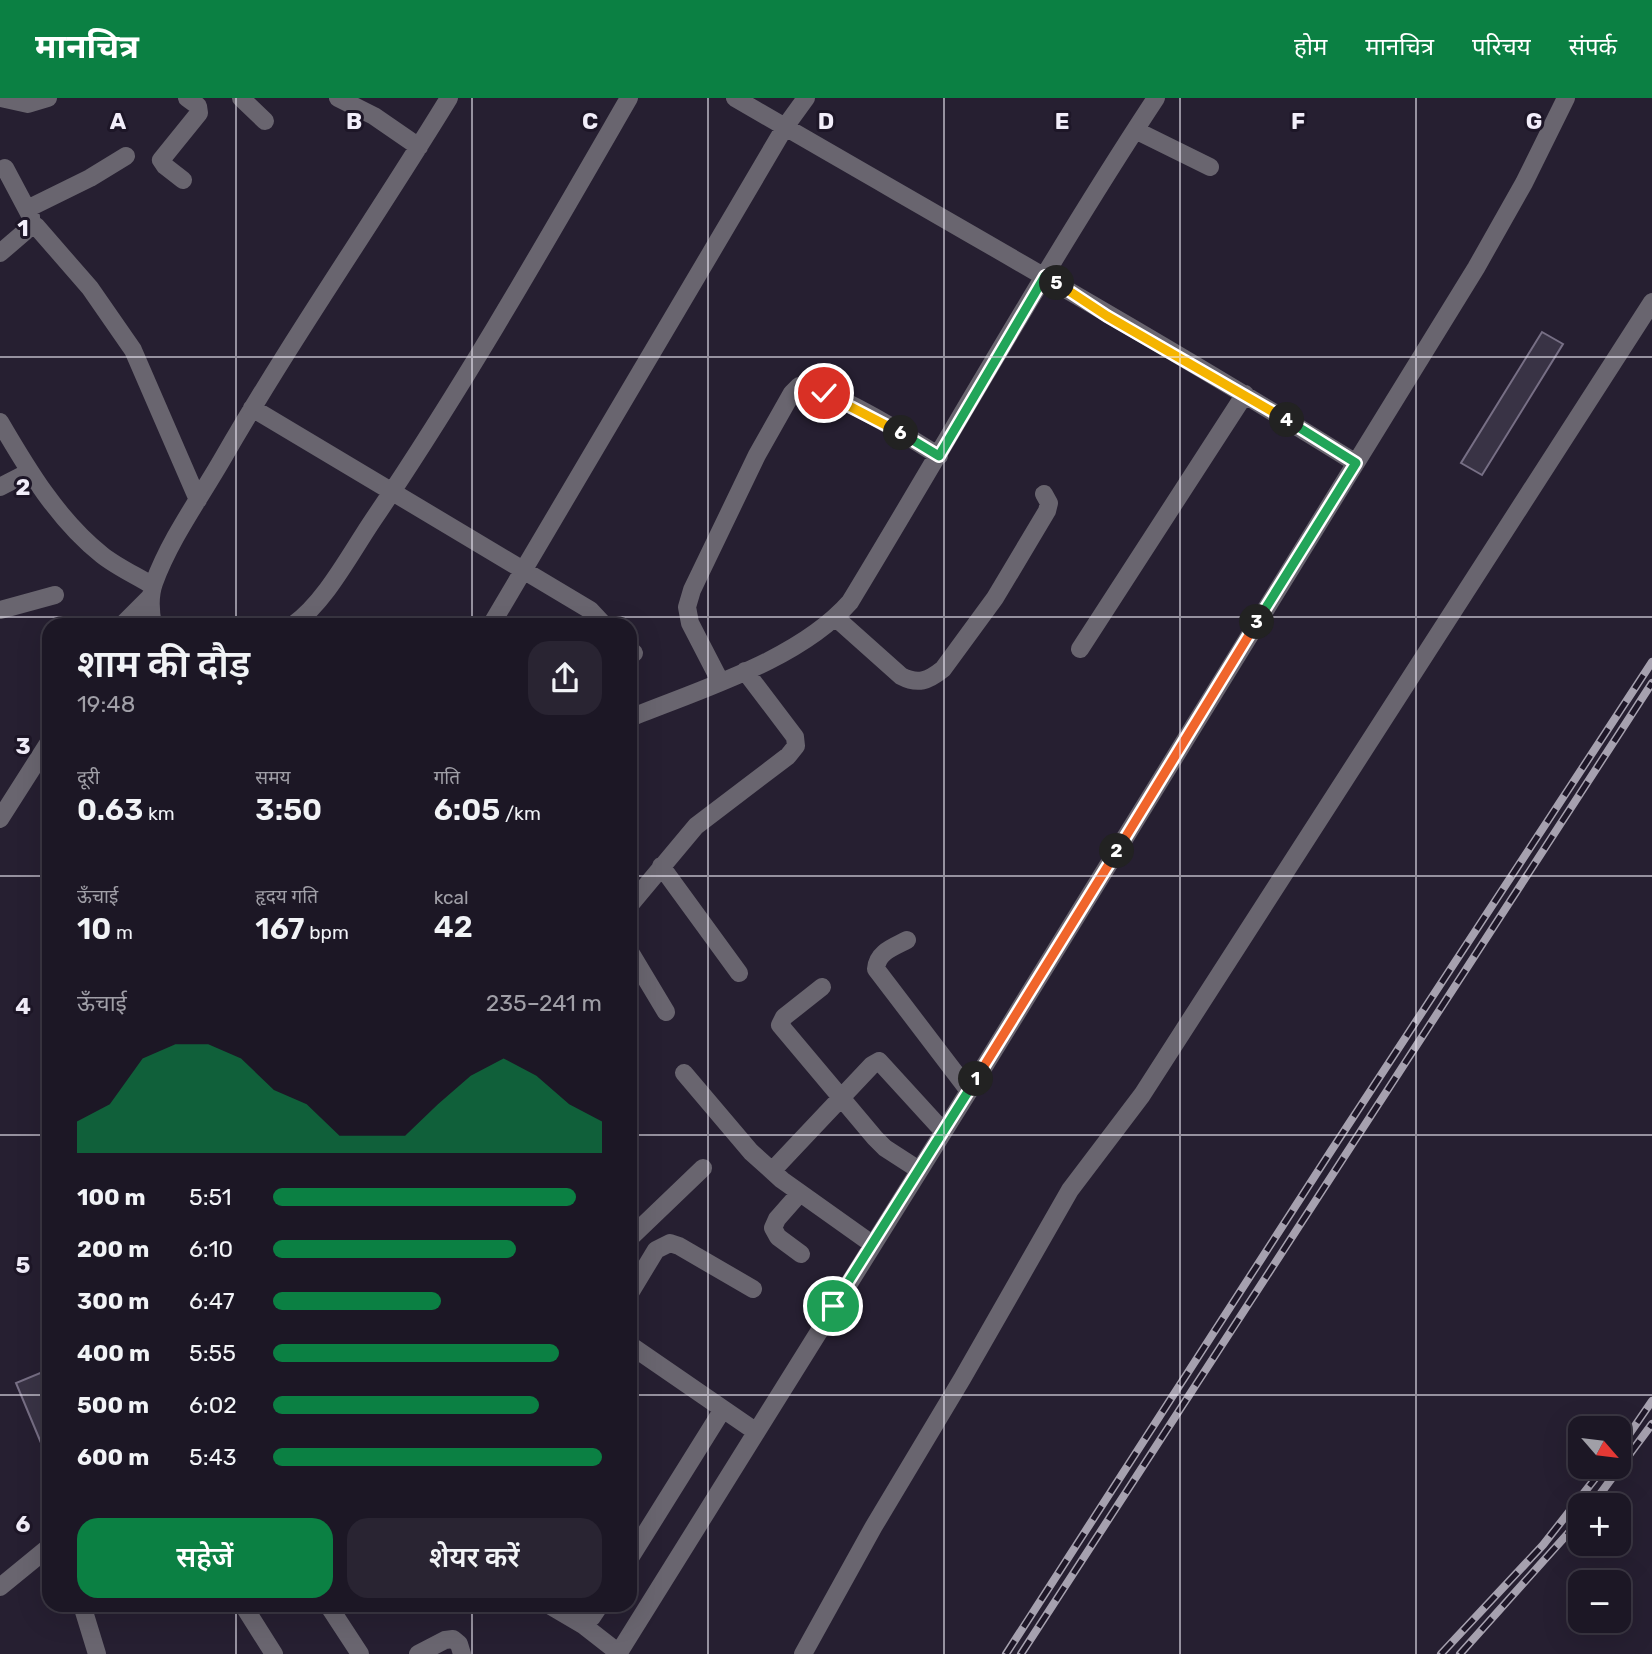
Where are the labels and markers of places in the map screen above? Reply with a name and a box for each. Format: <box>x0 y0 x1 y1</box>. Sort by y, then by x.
pin: 5 <box>1040 266 1074 300</box>
pin <box>794 363 854 423</box>
pin: 4 <box>1270 402 1304 438</box>
pin: 6 <box>884 416 918 450</box>
pin: 3 <box>1240 604 1274 640</box>
pin: 2 <box>1100 834 1134 868</box>
pin: 1 <box>958 1062 993 1096</box>
pin <box>803 1276 863 1336</box>

